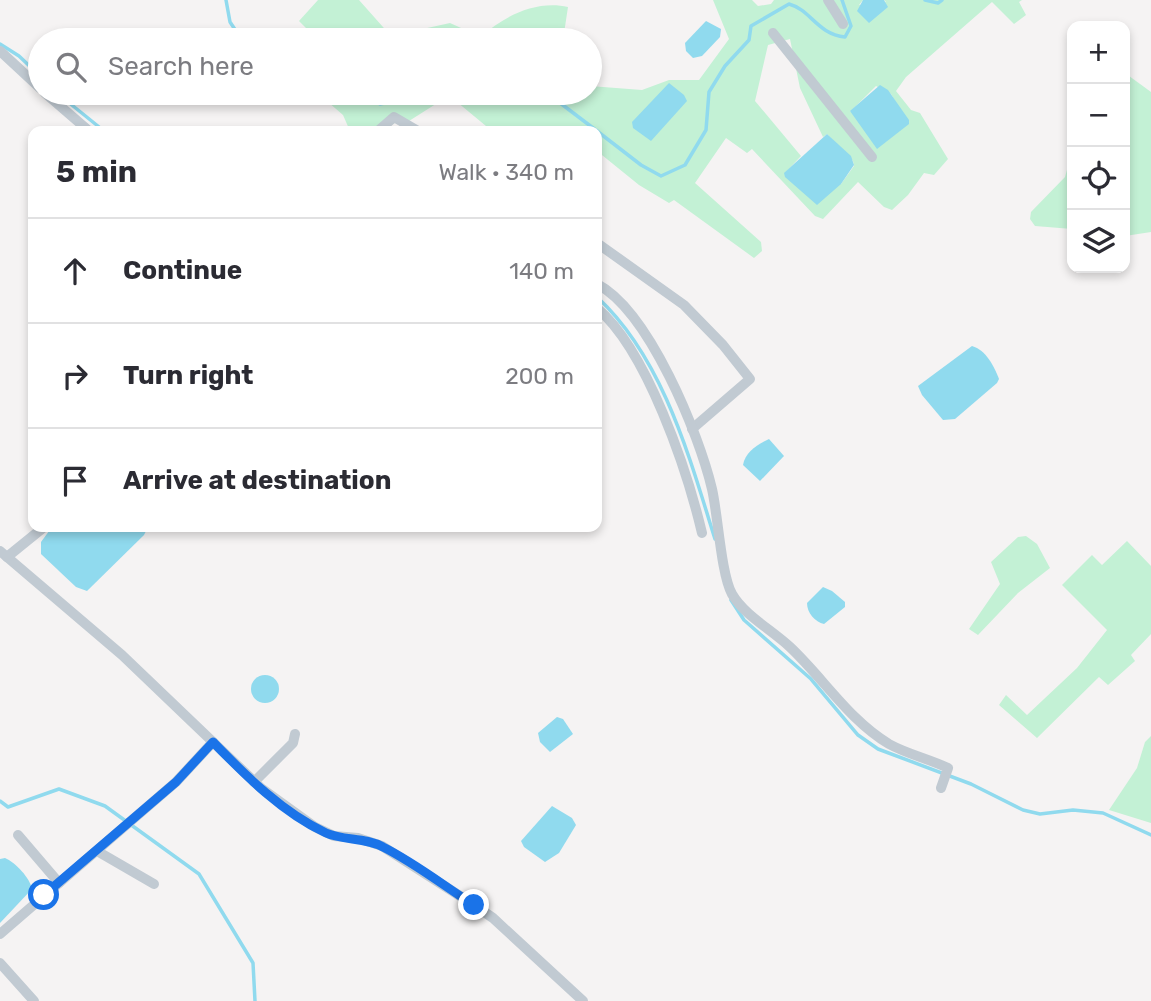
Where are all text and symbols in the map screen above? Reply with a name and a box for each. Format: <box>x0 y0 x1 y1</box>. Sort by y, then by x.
map controls <box>1067 21 1130 273</box>
button: + <box>1067 21 1130 84</box>
search box <box>28 28 602 105</box>
icon: search <box>52 48 90 86</box>
text: Search here <box>108 51 254 82</box>
button: − <box>1067 84 1130 147</box>
button: locate <box>1067 147 1130 210</box>
text: 5 min <box>56 154 137 190</box>
text: Walk · 340 m <box>439 158 574 186</box>
button: layers <box>1067 210 1130 273</box>
icon: ahead <box>56 252 94 290</box>
text: Continue <box>123 255 242 286</box>
text: 140 m <box>509 257 574 285</box>
icon: right <box>56 357 94 395</box>
text: Turn right <box>123 360 253 391</box>
text: 200 m <box>505 362 574 390</box>
icon: arrive <box>56 462 94 500</box>
text: Arrive at destination <box>123 465 391 496</box>
route start <box>28 879 59 910</box>
route end <box>458 889 489 920</box>

